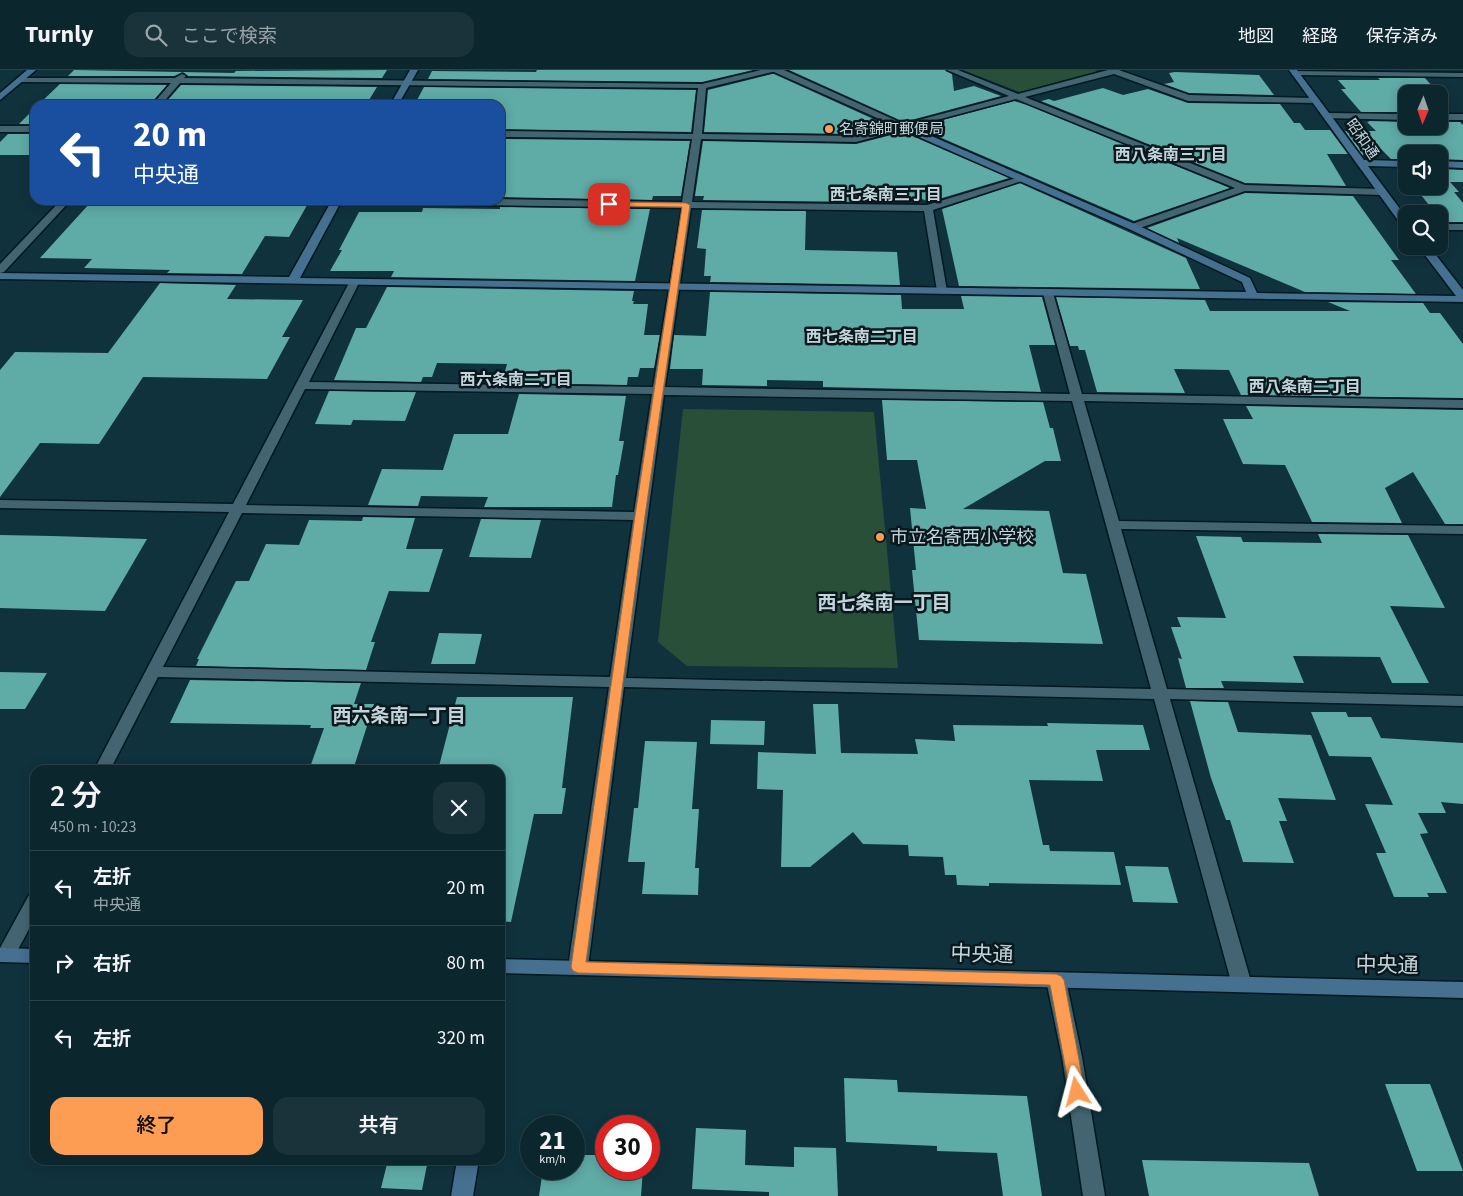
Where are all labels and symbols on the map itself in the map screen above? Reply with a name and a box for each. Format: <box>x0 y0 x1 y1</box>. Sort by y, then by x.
north arrow <box>1398 85 1448 135</box>
street label: 昭和通 <box>1340 115 1384 163</box>
place label: 名寄錦町郵便局 <box>839 119 944 140</box>
marker: 名寄錦町郵便局 <box>823 123 835 135</box>
district label: 西八条南三丁目 <box>1115 144 1227 166</box>
pin <box>588 183 630 225</box>
district label: 西七条南三丁目 <box>830 184 942 206</box>
district label: 西七条南二丁目 <box>806 326 918 348</box>
district label: 西六条南二丁目 <box>460 369 572 391</box>
district label: 西八条南二丁目 <box>1249 376 1361 398</box>
place label: 市立名寄西小学校 <box>890 525 1034 550</box>
marker: 市立名寄西小学校 <box>874 531 886 543</box>
district label: 西七条南一丁目 <box>817 590 951 617</box>
district label: 西六条南一丁目 <box>332 703 466 730</box>
street label: 中央通 <box>950 938 1014 970</box>
street label: 中央通 <box>1355 949 1419 981</box>
position arrow <box>1050 1065 1102 1117</box>
speed limit sign: 30 <box>595 1115 660 1180</box>

